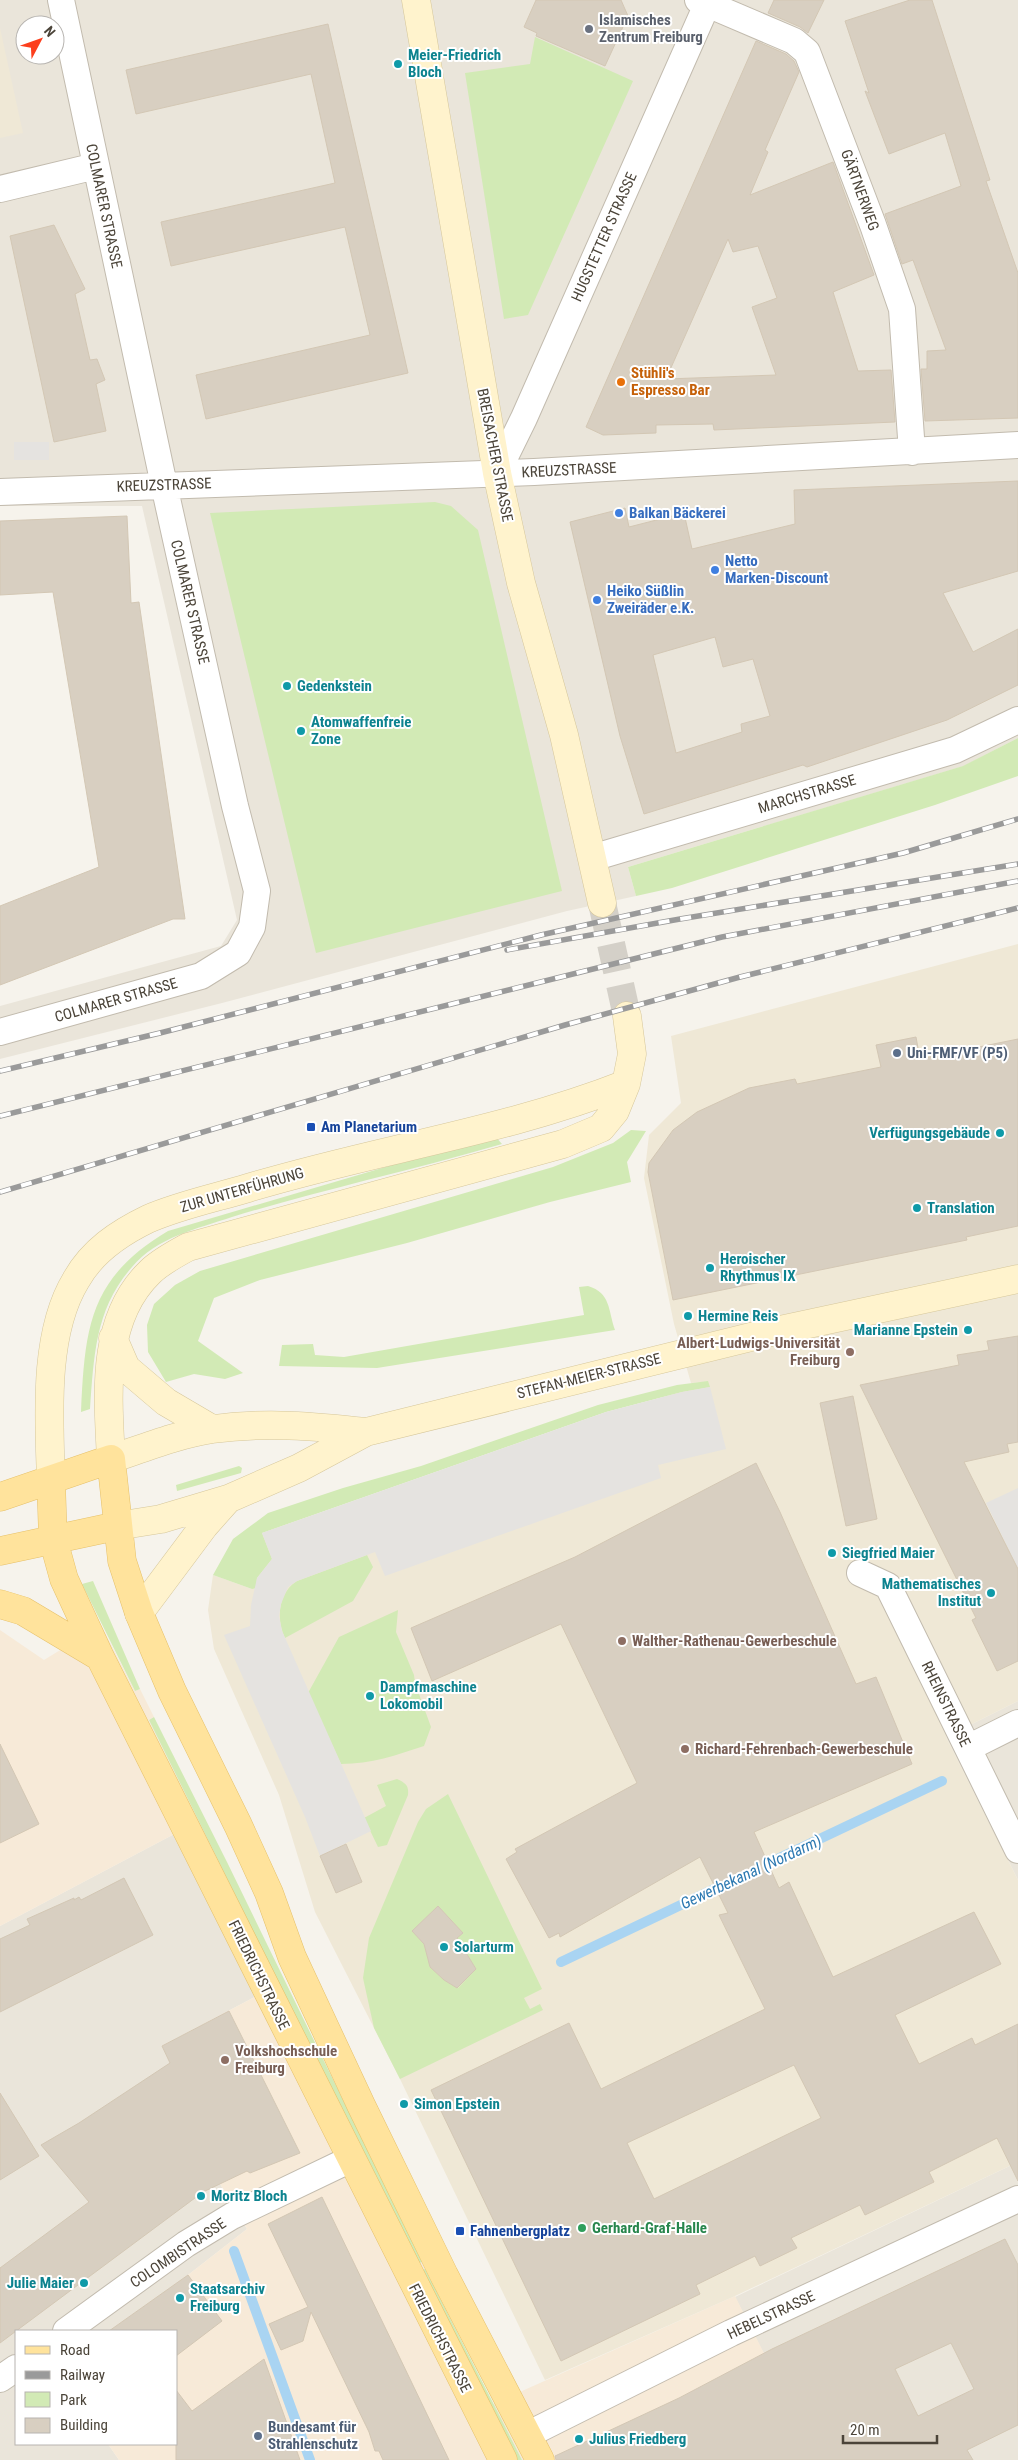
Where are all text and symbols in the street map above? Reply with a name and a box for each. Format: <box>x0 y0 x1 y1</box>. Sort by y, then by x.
place label: Islamisches Zentrum Freiburg <box>599 11 703 46</box>
north arrow <box>15 15 65 65</box>
text: N <box>41 23 59 40</box>
marker: Islamisches Zentrum Freiburg <box>583 23 595 35</box>
place label: Meier-Friedrich Bloch <box>408 46 501 81</box>
marker: Meier-Friedrich Bloch <box>392 58 404 70</box>
street label: COLMARER STRASSE <box>82 142 126 270</box>
street label: GÄRTNERWEG <box>837 147 883 233</box>
street label: HUGSTETTER STRASSE <box>567 170 641 304</box>
place label: Stühli's Espresso Bar <box>631 364 710 399</box>
marker: Stühli's Espresso Bar <box>615 376 627 388</box>
street label: BREISACHER STRASSE <box>473 387 517 523</box>
street label: KREUZSTRASSE <box>521 459 617 481</box>
street label: KREUZSTRASSE <box>116 474 212 496</box>
place label: Balkan Bäckerei <box>629 504 726 522</box>
marker: Balkan Bäckerei <box>613 507 625 519</box>
street label: COLMARER STRASSE <box>167 538 213 666</box>
place label: Netto Marken-Discount <box>725 552 829 587</box>
marker: Netto Marken-Discount <box>709 564 721 576</box>
place label: Heiko Süßlin Zweiräder e.K. <box>607 582 694 617</box>
marker: Heiko Süßlin Zweiräder e.K. <box>591 594 603 606</box>
place label: Gedenkstein <box>297 677 372 695</box>
marker: Gedenkstein <box>281 680 293 692</box>
place label: Atomwaffenfreie Zone <box>311 713 411 748</box>
marker: Atomwaffenfreie Zone <box>295 725 307 737</box>
street label: MARCHSTRASSE <box>756 771 858 817</box>
street label: COLMARER STRASSE <box>53 974 179 1026</box>
place label: Uni-FMF/VF (P5) <box>907 1044 1008 1062</box>
marker: Uni-FMF/VF (P5) <box>891 1047 903 1059</box>
place label: Am Planetarium <box>321 1118 417 1136</box>
marker: Am Planetarium <box>305 1121 317 1133</box>
place label: Verfügungsgebäude <box>869 1124 990 1142</box>
marker: Verfügungsgebäude <box>994 1127 1006 1139</box>
street label: ZUR UNTERFÜHRUNG <box>178 1164 306 1216</box>
place label: Translation <box>927 1199 995 1217</box>
marker: Translation <box>911 1202 923 1214</box>
place label: Heroischer Rhythmus IX <box>720 1250 796 1285</box>
marker: Heroischer Rhythmus IX <box>704 1262 716 1274</box>
place label: Hermine Reis <box>698 1307 779 1325</box>
marker: Hermine Reis <box>682 1310 694 1322</box>
place label: Marianne Epstein <box>854 1321 958 1339</box>
marker: Marianne Epstein <box>962 1324 974 1336</box>
place label: Albert-Ludwigs-Universität Freiburg <box>677 1334 840 1369</box>
marker: Albert-Ludwigs-Universität Freiburg <box>844 1346 856 1358</box>
street label: STEFAN-MEIER-STRASSE <box>515 1349 663 1403</box>
place label: Siegfried Maier <box>842 1544 935 1562</box>
marker: Siegfried Maier <box>826 1547 838 1559</box>
place label: Mathematisches Institut <box>882 1575 981 1610</box>
marker: Mathematisches Institut <box>985 1587 997 1599</box>
place label: Walther-Rathenau-Gewerbeschule <box>632 1632 837 1650</box>
marker: Walther-Rathenau-Gewerbeschule <box>616 1635 628 1647</box>
street label: RHEINSTRASSE <box>918 1658 974 1750</box>
place label: Dampfmaschine Lokomobil <box>380 1678 477 1713</box>
marker: Dampfmaschine Lokomobil <box>364 1690 376 1702</box>
place label: Richard-Fehrenbach-Gewerbeschule <box>695 1740 913 1758</box>
marker: Richard-Fehrenbach-Gewerbeschule <box>679 1743 691 1755</box>
water label: Gewerbekanal (Nordarm) <box>677 1831 825 1913</box>
street label: FRIEDRICHSTRASSE <box>225 1917 293 2033</box>
place label: Solarturm <box>454 1938 514 1956</box>
marker: Solarturm <box>438 1941 450 1953</box>
place label: Volkshochschule Freiburg <box>235 2042 337 2077</box>
marker: Volkshochschule Freiburg <box>219 2054 231 2066</box>
place label: Simon Epstein <box>414 2095 500 2113</box>
marker: Simon Epstein <box>398 2098 410 2110</box>
place label: Moritz Bloch <box>211 2187 287 2205</box>
marker: Moritz Bloch <box>195 2190 207 2202</box>
street label: COLOMBISTRASSE <box>127 2214 229 2292</box>
place label: Gerhard-Graf-Halle <box>592 2219 707 2237</box>
place label: Fahnenbergplatz <box>470 2222 570 2240</box>
marker: Gerhard-Graf-Halle <box>576 2222 588 2234</box>
marker: Fahnenbergplatz <box>454 2225 466 2237</box>
place label: Julie Maier <box>7 2274 74 2292</box>
marker: Julie Maier <box>78 2277 90 2289</box>
place label: Staatsarchiv Freiburg <box>190 2280 265 2315</box>
street label: FRIEDRICHSTRASSE <box>405 2281 475 2395</box>
street label: HEBELSTRASSE <box>724 2287 818 2343</box>
marker: Staatsarchiv Freiburg <box>174 2292 186 2304</box>
legend <box>15 2330 178 2445</box>
text: Road <box>60 2341 90 2359</box>
text: Railway <box>60 2366 105 2384</box>
text: Park <box>60 2391 87 2409</box>
scale bar <box>843 2412 937 2444</box>
text: Building <box>60 2416 108 2434</box>
place label: Bundesamt für Strahlenschutz <box>268 2418 358 2453</box>
text: 20 m <box>850 2421 880 2439</box>
marker: Bundesamt für Strahlenschutz <box>252 2430 264 2442</box>
place label: Julius Friedberg <box>589 2430 686 2448</box>
marker: Julius Friedberg <box>573 2433 585 2445</box>

